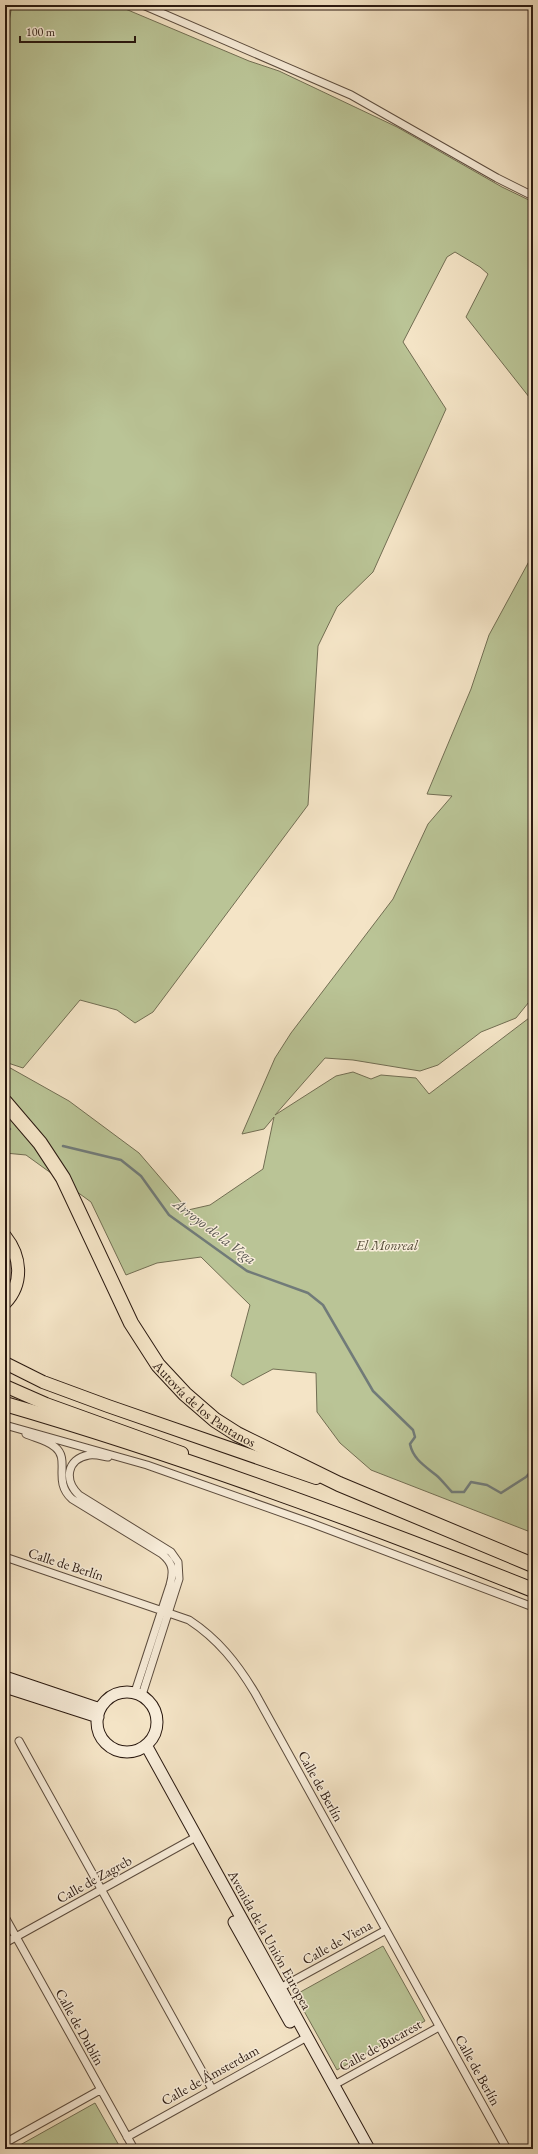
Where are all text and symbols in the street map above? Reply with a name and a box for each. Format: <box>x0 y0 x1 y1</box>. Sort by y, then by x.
scale bar <box>20 18 135 44</box>
text: 100 m <box>26 24 56 40</box>
water label: Arroyo de la Vega <box>169 1193 260 1268</box>
park label: El Monreal <box>355 1236 419 1254</box>
street label: Autovía de los Pantanos <box>149 1356 259 1451</box>
street label: Calle de Berlín <box>26 1543 107 1585</box>
street label: Calle de Berlín <box>294 1747 348 1825</box>
street label: Calle de Zagreb <box>53 1851 135 1907</box>
street label: Avenida de la Unión Europea <box>224 1866 316 2013</box>
street label: Calle de Viena <box>299 1915 375 1969</box>
street label: Calle de Dublín <box>52 1985 109 2069</box>
street label: Calle de Bucarest <box>336 2015 425 2075</box>
street label: Calle de Berlín <box>451 2031 505 2109</box>
street label: Calle de Ámsterdam <box>158 2041 262 2109</box>

